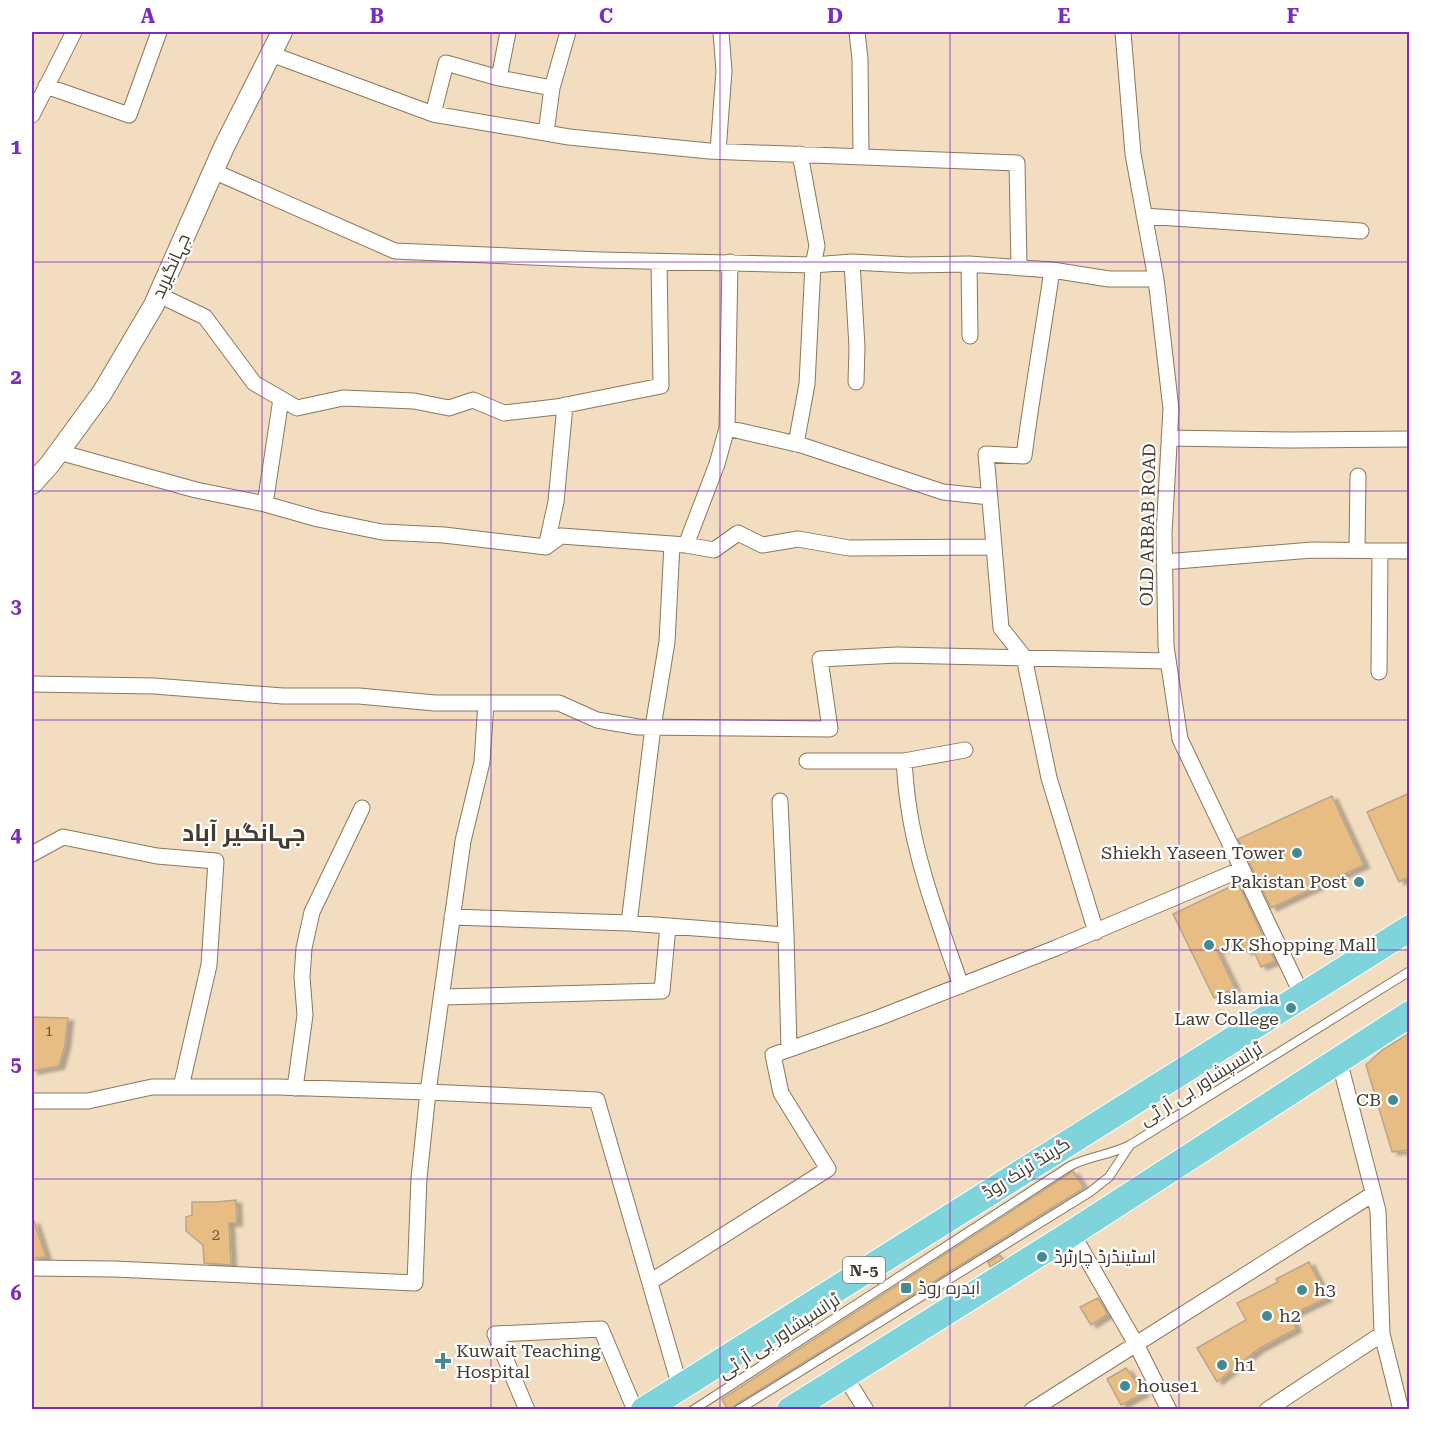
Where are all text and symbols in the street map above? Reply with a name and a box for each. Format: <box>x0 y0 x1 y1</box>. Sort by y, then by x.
text: A <box>141 4 156 28</box>
text: B <box>370 4 384 28</box>
text: C <box>599 4 613 28</box>
text: D <box>827 4 843 28</box>
text: E <box>1058 4 1071 28</box>
text: F <box>1287 4 1299 28</box>
text: 1 <box>10 135 22 159</box>
street label: جہانگیربد <box>147 230 196 302</box>
text: 2 <box>10 365 22 389</box>
street label: OLD ARBAB ROAD <box>1136 443 1159 607</box>
text: 3 <box>10 594 22 618</box>
district label: جہانگیر آباد <box>182 819 306 849</box>
text: 4 <box>10 823 22 847</box>
place label: Shiekh Yaseen Tower <box>1101 842 1285 863</box>
marker: Shiekh Yaseen Tower <box>1290 846 1304 860</box>
place label: Pakistan Post <box>1230 871 1347 892</box>
marker: Pakistan Post <box>1352 875 1366 889</box>
place label: JK Shopping Mall <box>1221 934 1377 955</box>
marker: JK Shopping Mall <box>1202 938 1216 952</box>
place label: Islamia Law College <box>1174 987 1279 1029</box>
marker: Islamia Law College <box>1284 1001 1298 1015</box>
house number: 1 <box>45 1022 53 1040</box>
street label: ٹرانسپشاور بی آر ٹی <box>1136 1037 1267 1131</box>
text: 5 <box>10 1052 22 1076</box>
place label: CB <box>1356 1089 1381 1110</box>
marker: CB <box>1386 1093 1400 1107</box>
street label: گرینڈ ٹرنک روڈ <box>978 1132 1074 1204</box>
house number: 2 <box>212 1226 220 1244</box>
place label: اسٹینڈرڈ چارٹرڈ <box>1054 1246 1156 1269</box>
marker: اسٹینڈرڈ چارٹرڈ <box>1035 1250 1049 1264</box>
road number: N-5 <box>843 1257 885 1283</box>
place label: ابدرہ روڈ <box>918 1277 980 1299</box>
place label: h3 <box>1314 1279 1336 1300</box>
text: 6 <box>10 1281 22 1305</box>
marker: ابدرہ روڈ <box>899 1281 913 1295</box>
marker: h3 <box>1295 1283 1309 1297</box>
street label: ٹرانسپشاور بی آر ٹی <box>714 1288 844 1384</box>
place label: h2 <box>1279 1305 1301 1326</box>
marker: h2 <box>1260 1309 1274 1323</box>
place label: Kuwait Teaching Hospital <box>456 1340 601 1382</box>
marker: Kuwait Teaching Hospital <box>434 1352 452 1370</box>
place label: h1 <box>1234 1354 1256 1375</box>
marker: h1 <box>1215 1358 1229 1372</box>
place label: house1 <box>1137 1375 1199 1396</box>
marker: house1 <box>1118 1379 1132 1393</box>

